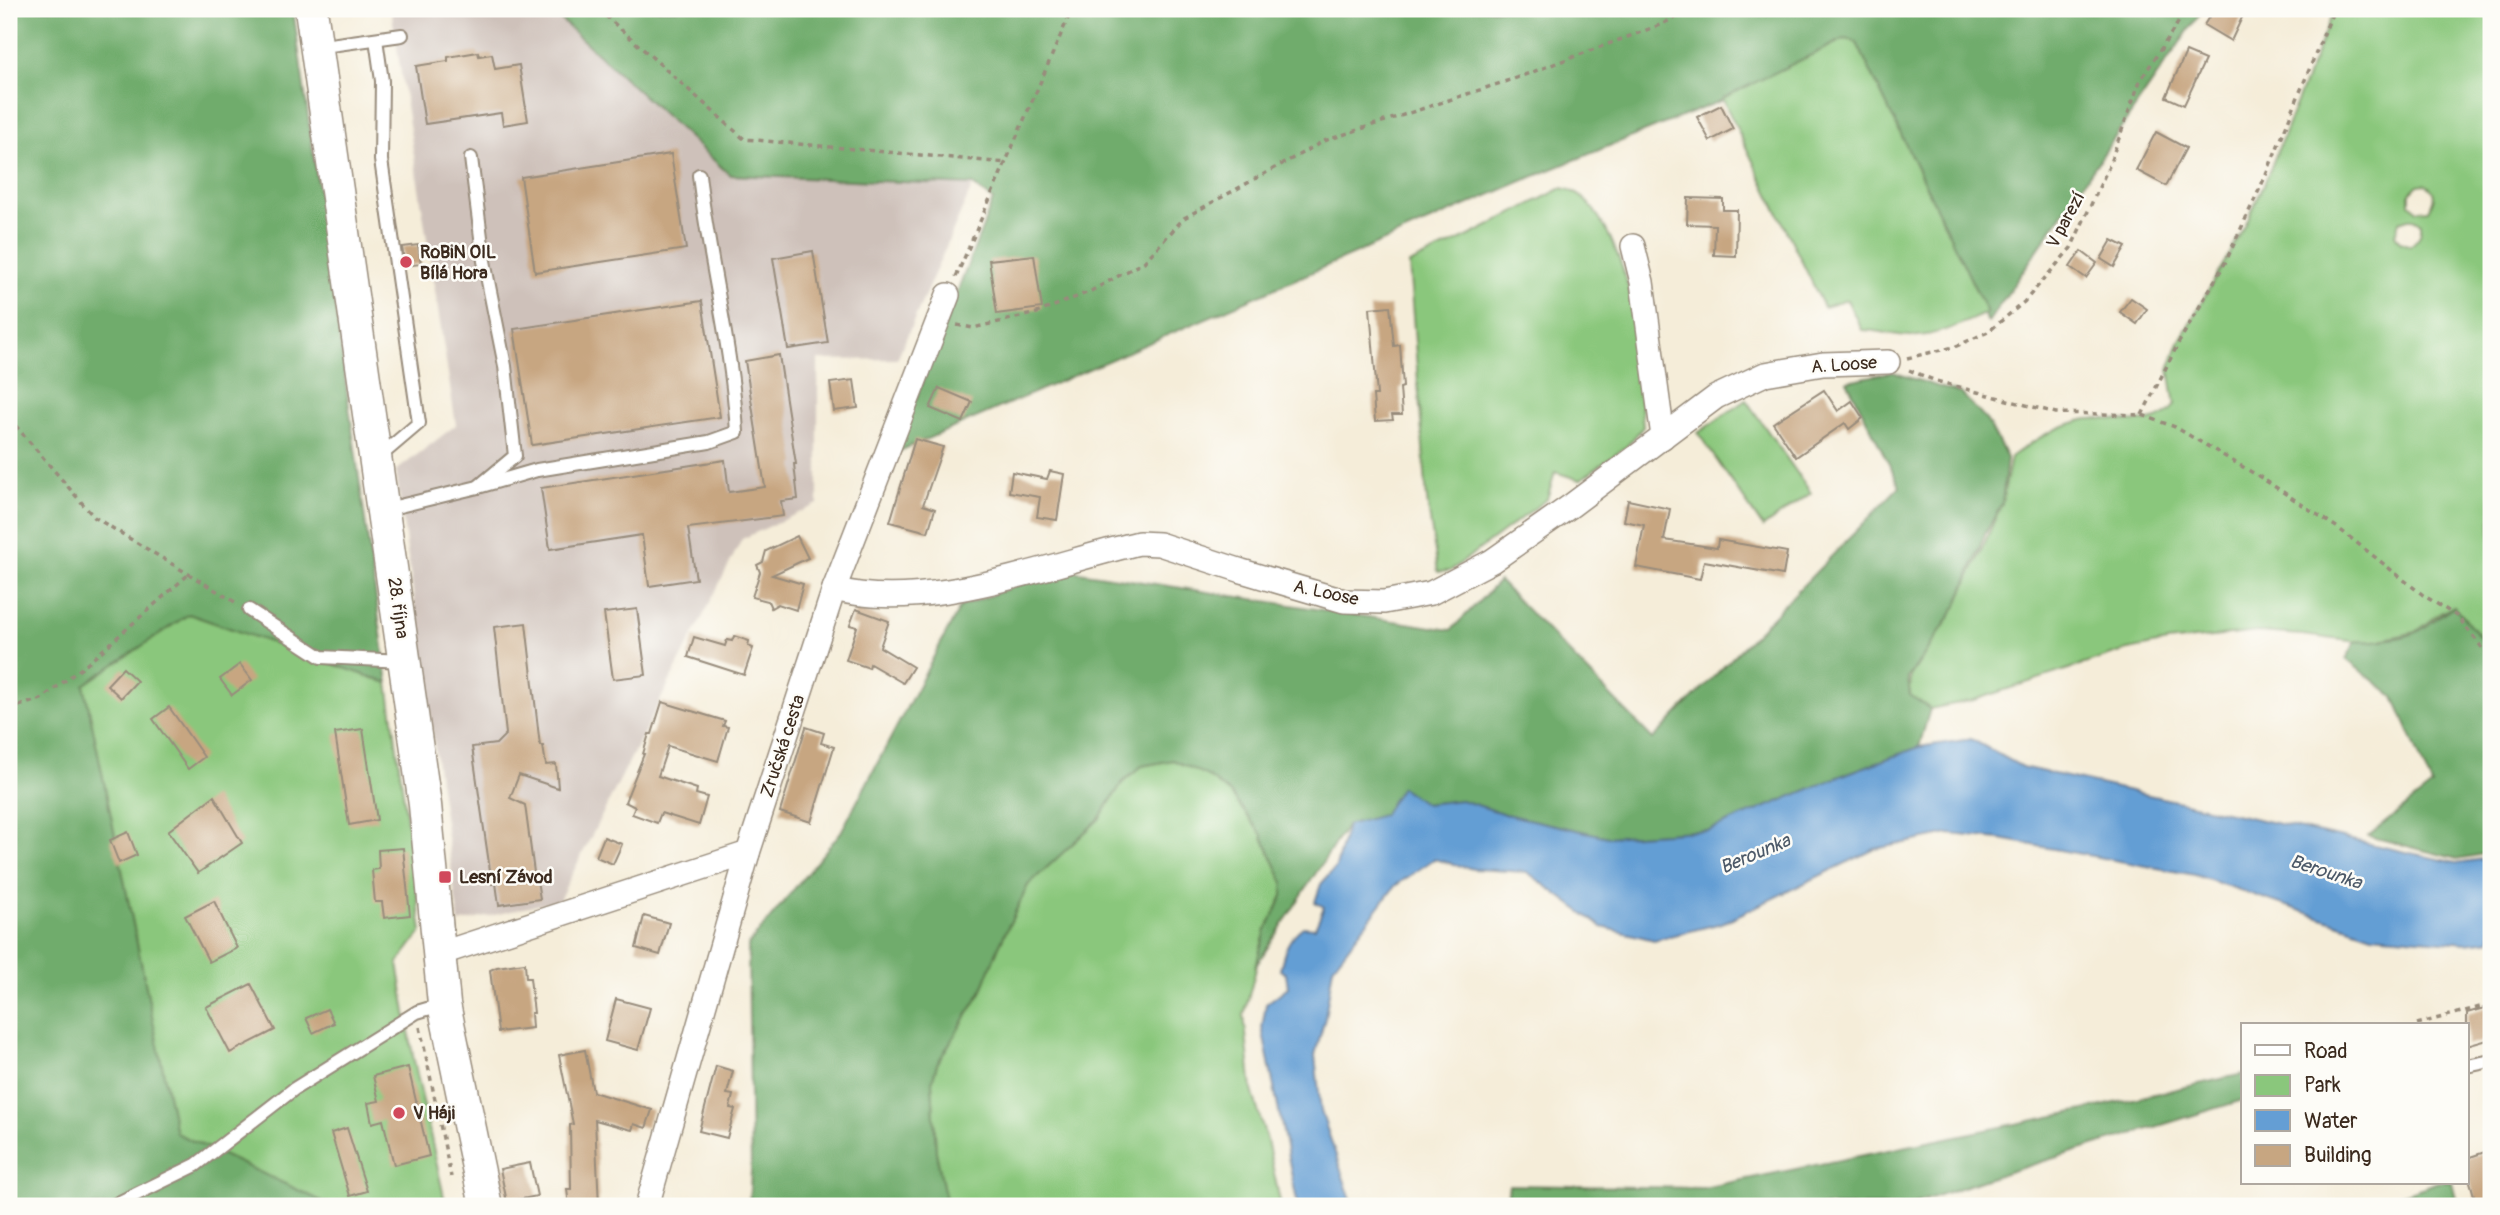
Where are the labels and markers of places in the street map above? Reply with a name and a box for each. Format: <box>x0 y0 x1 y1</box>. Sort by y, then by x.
place label: RoBiN OIL Bílá Hora <box>420 241 496 285</box>
marker: RoBiN OIL Bílá Hora <box>398 254 414 270</box>
place label: Lesní Závod <box>459 866 553 889</box>
marker: Lesní Závod <box>437 869 453 885</box>
place label: V Háji <box>413 1102 455 1125</box>
marker: V Háji <box>391 1105 407 1121</box>

